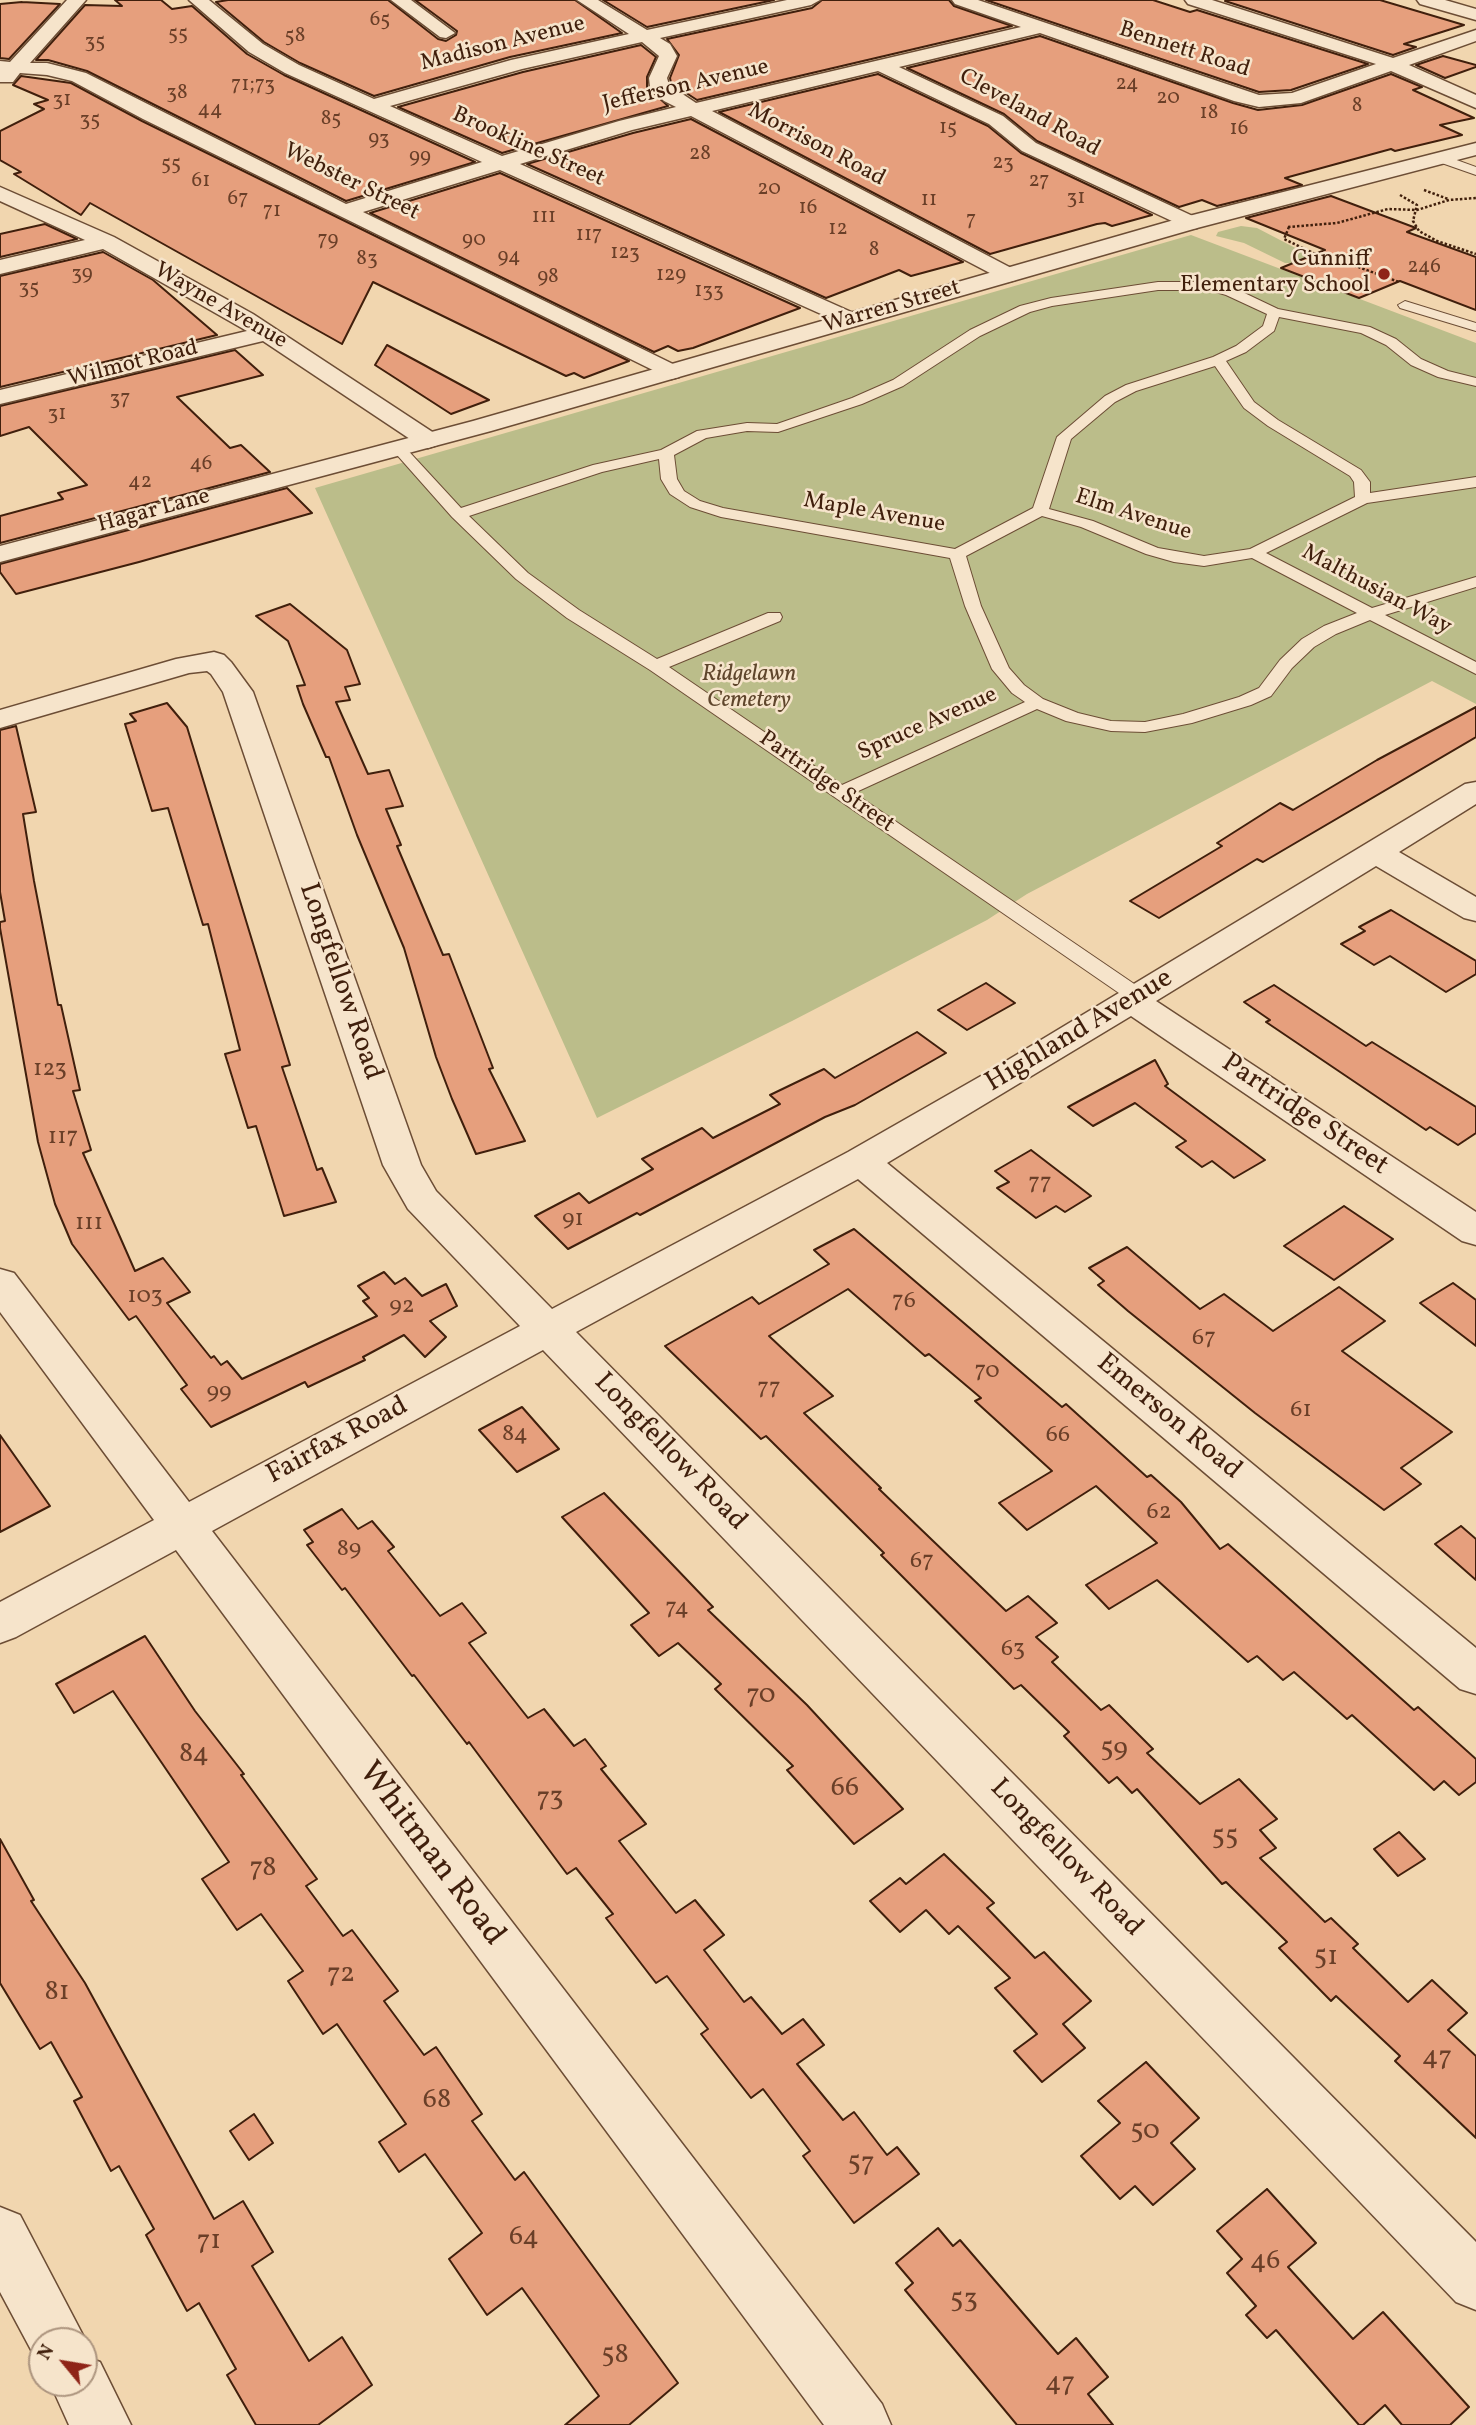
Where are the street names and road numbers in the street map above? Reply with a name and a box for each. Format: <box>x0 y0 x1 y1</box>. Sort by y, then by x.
street label: Madison Avenue <box>418 11 588 79</box>
street label: Bennett Road <box>1115 17 1253 85</box>
street label: Jefferson Avenue <box>600 54 772 120</box>
street label: Cleveland Road <box>954 64 1104 164</box>
street label: Morrison Road <box>743 98 889 194</box>
street label: Brookline Street <box>447 102 609 194</box>
street label: Webster Street <box>279 138 423 228</box>
street label: Wayne Avenue <box>149 258 291 356</box>
street label: Warren Street <box>820 275 964 341</box>
street label: Wilmot Road <box>65 335 201 395</box>
street label: Hagar Lane <box>95 484 213 540</box>
street label: Elm Avenue <box>1071 484 1195 548</box>
street label: Maple Avenue <box>801 488 947 540</box>
street label: Malthusian Way <box>1296 540 1456 642</box>
street label: Spruce Avenue <box>854 682 1002 768</box>
street label: Partridge Street <box>753 726 899 840</box>
street label: Longfellow Road <box>290 879 388 1085</box>
street label: Highland Avenue <box>980 963 1180 1101</box>
street label: Partridge Street <box>1214 1048 1394 1184</box>
street label: Emerson Road <box>1089 1348 1247 1488</box>
street label: Longfellow Road <box>585 1367 753 1539</box>
street label: Fairfax Road <box>262 1391 414 1493</box>
street label: Whitman Road <box>348 1755 512 1955</box>
street label: Longfellow Road <box>981 1773 1149 1945</box>

